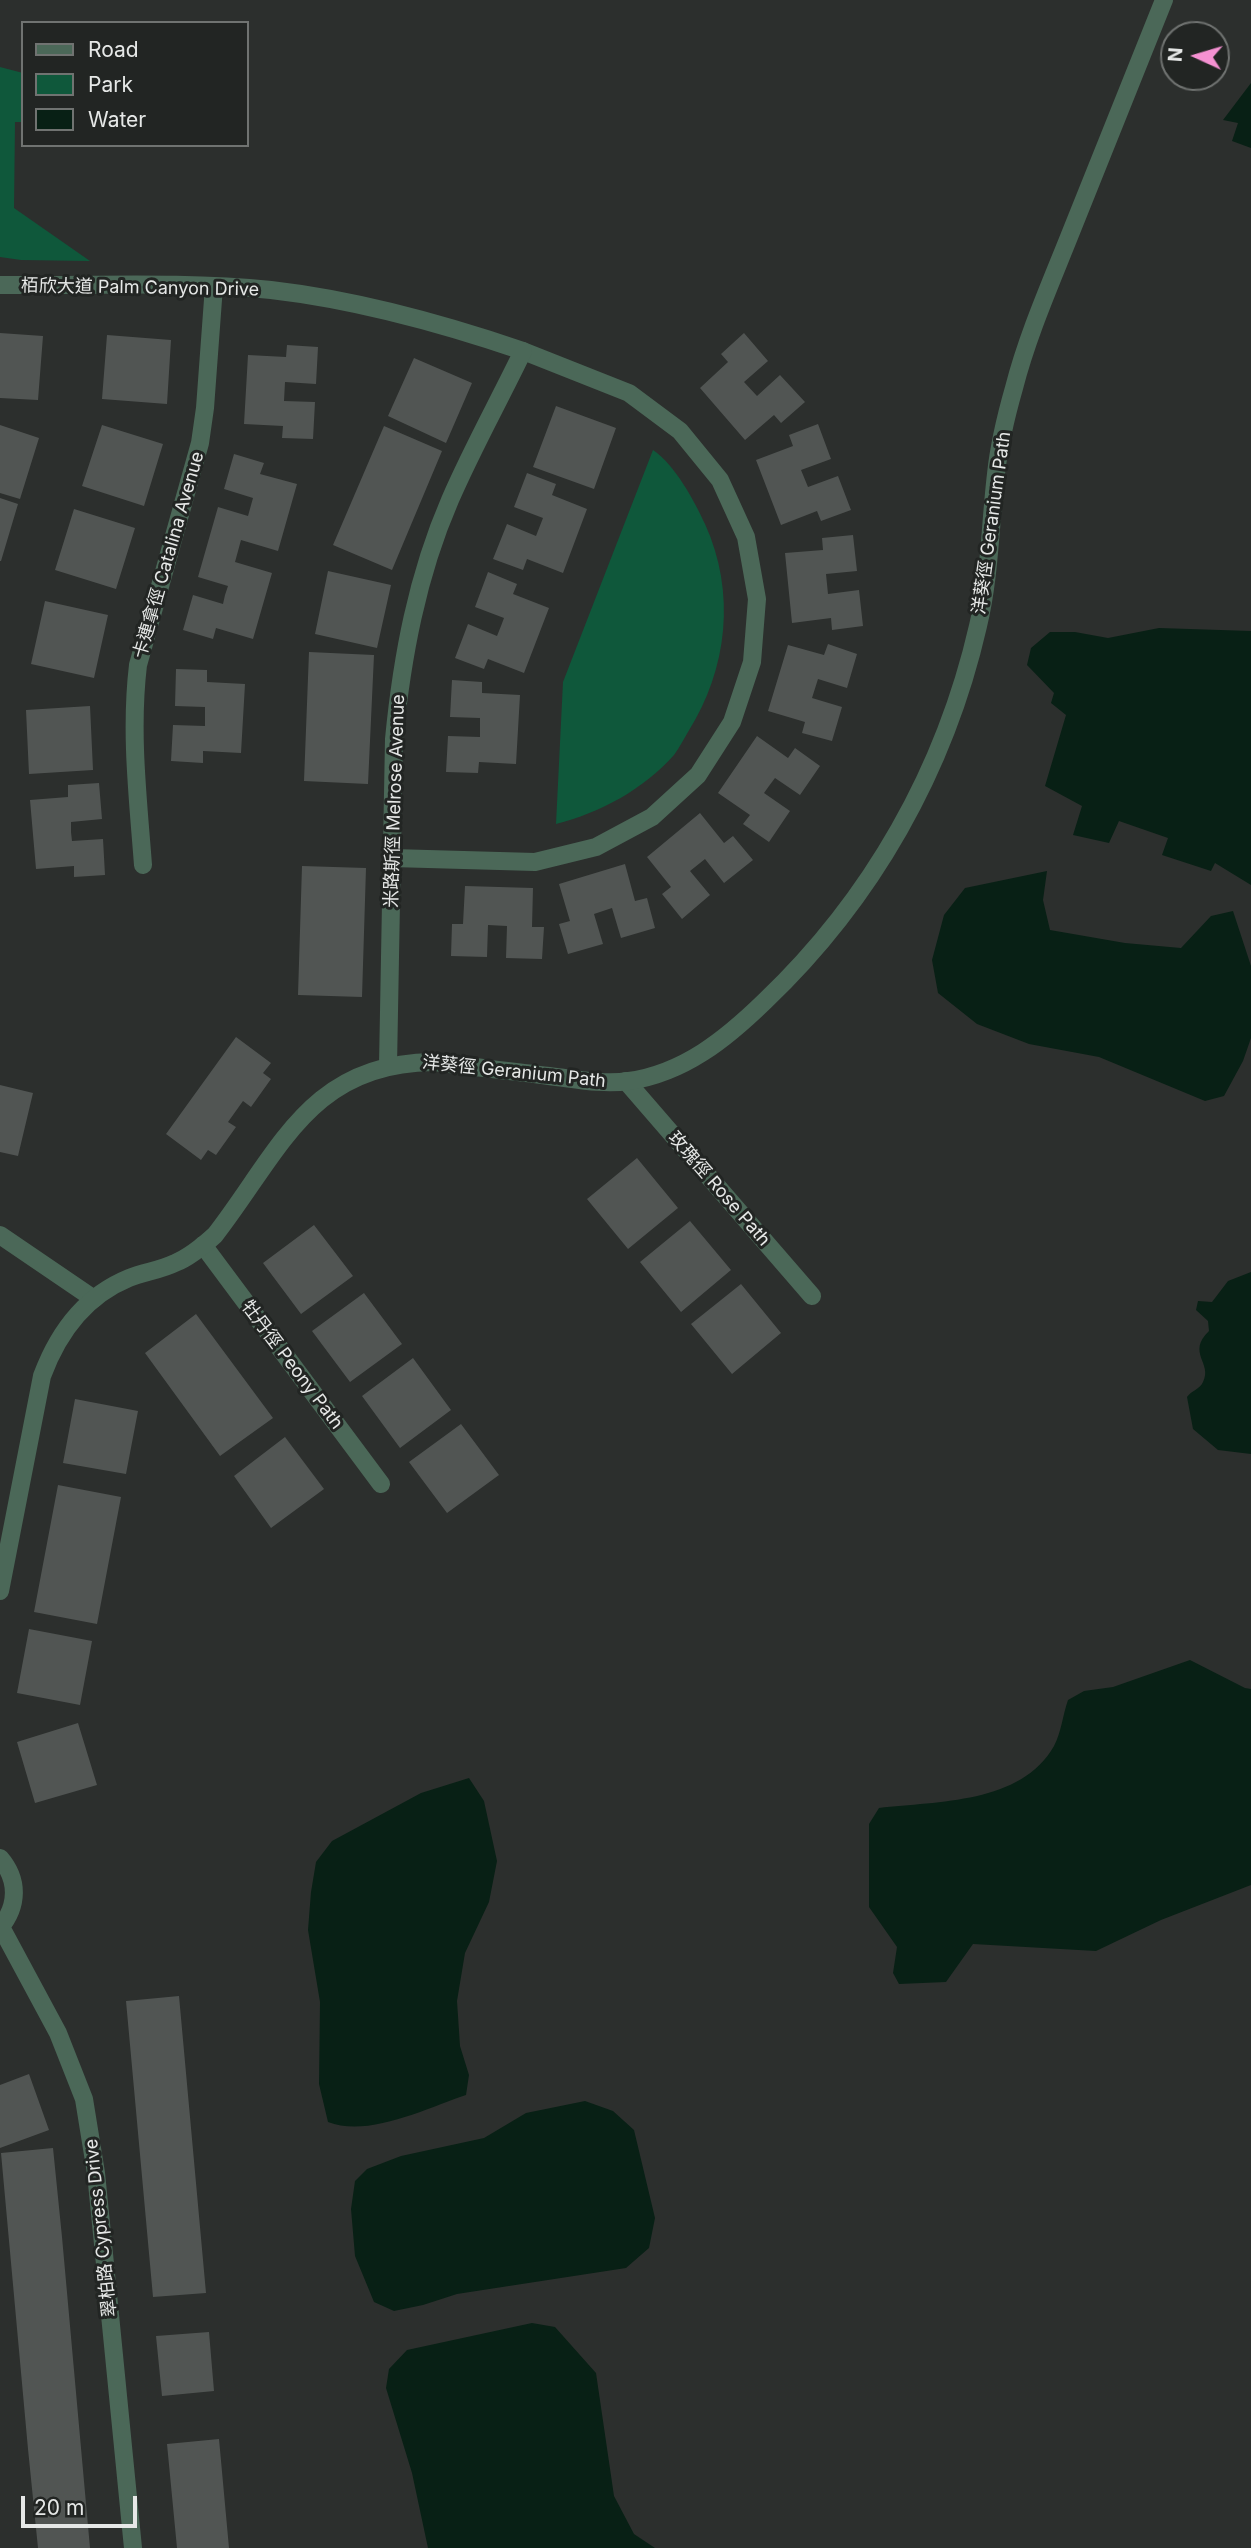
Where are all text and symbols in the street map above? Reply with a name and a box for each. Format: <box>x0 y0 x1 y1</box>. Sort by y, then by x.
legend <box>21 21 248 147</box>
north arrow <box>1160 21 1230 91</box>
text: Road <box>88 37 139 62</box>
text: N <box>1164 47 1188 63</box>
text: Park <box>88 72 133 97</box>
text: Water <box>88 107 146 132</box>
street label: 栢欣大道 Palm Canyon Drive <box>21 275 259 301</box>
street label: 洋葵徑 Geranium Path <box>968 430 1016 616</box>
street label: 卡連拿徑 Catalina Avenue <box>129 449 209 661</box>
street label: 米路斯徑 Melrose Avenue <box>380 694 410 908</box>
street label: 洋葵徑 Geranium Path <box>421 1052 607 1092</box>
street label: 玫瑰徑 Rose Path <box>663 1127 775 1251</box>
street label: 牡丹徑 Peony Path <box>237 1296 347 1434</box>
street label: 翠柏路 Cypress Drive <box>81 2138 121 2318</box>
scale bar <box>24 2482 140 2526</box>
text: 20 m <box>34 2495 84 2520</box>

